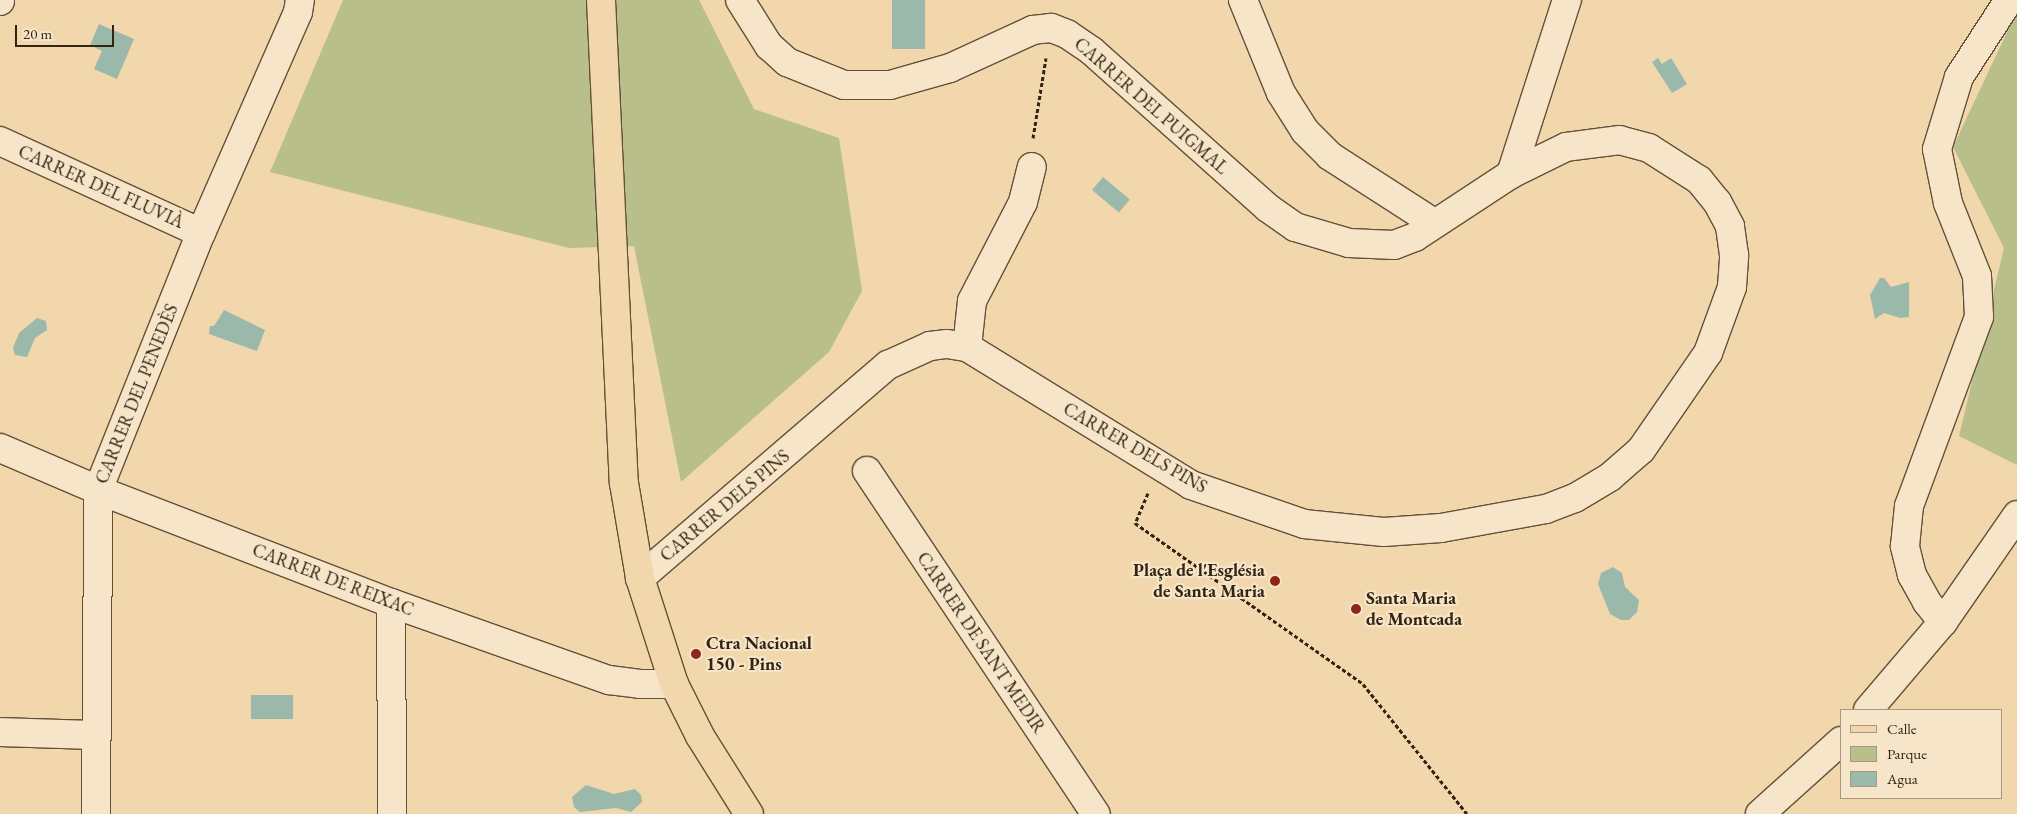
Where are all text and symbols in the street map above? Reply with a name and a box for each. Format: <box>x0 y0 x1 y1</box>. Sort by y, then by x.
scale bar <box>18 15 116 47</box>
text: 20 m <box>23 24 52 43</box>
street label: CARRER DEL PUIGMAL <box>1070 33 1232 179</box>
street label: CARRER DEL FLUVIÀ <box>15 141 187 233</box>
street label: CARRER DEL PENEDÈS <box>91 301 183 487</box>
street label: CARRER DELS PINS <box>1059 398 1211 498</box>
street label: CARRER DELS PINS <box>656 446 794 566</box>
street label: CARRER DE REIXAC <box>249 539 417 621</box>
street label: CARRER DE SANT MEDIR <box>912 548 1050 738</box>
place label: Plaça de l'Església de Santa Maria <box>1133 560 1265 602</box>
marker: Plaça de l'Església de Santa Maria <box>1269 575 1281 587</box>
place label: Santa Maria de Montcada <box>1366 588 1462 630</box>
marker: Santa Maria de Montcada <box>1350 603 1362 615</box>
place label: Ctra Nacional 150 - Pins <box>706 633 812 676</box>
marker: Ctra Nacional 150 - Pins <box>690 648 702 660</box>
legend <box>1840 709 2002 799</box>
text: Calle <box>1887 719 1917 738</box>
text: Parque <box>1887 744 1927 763</box>
text: Agua <box>1887 769 1918 788</box>

